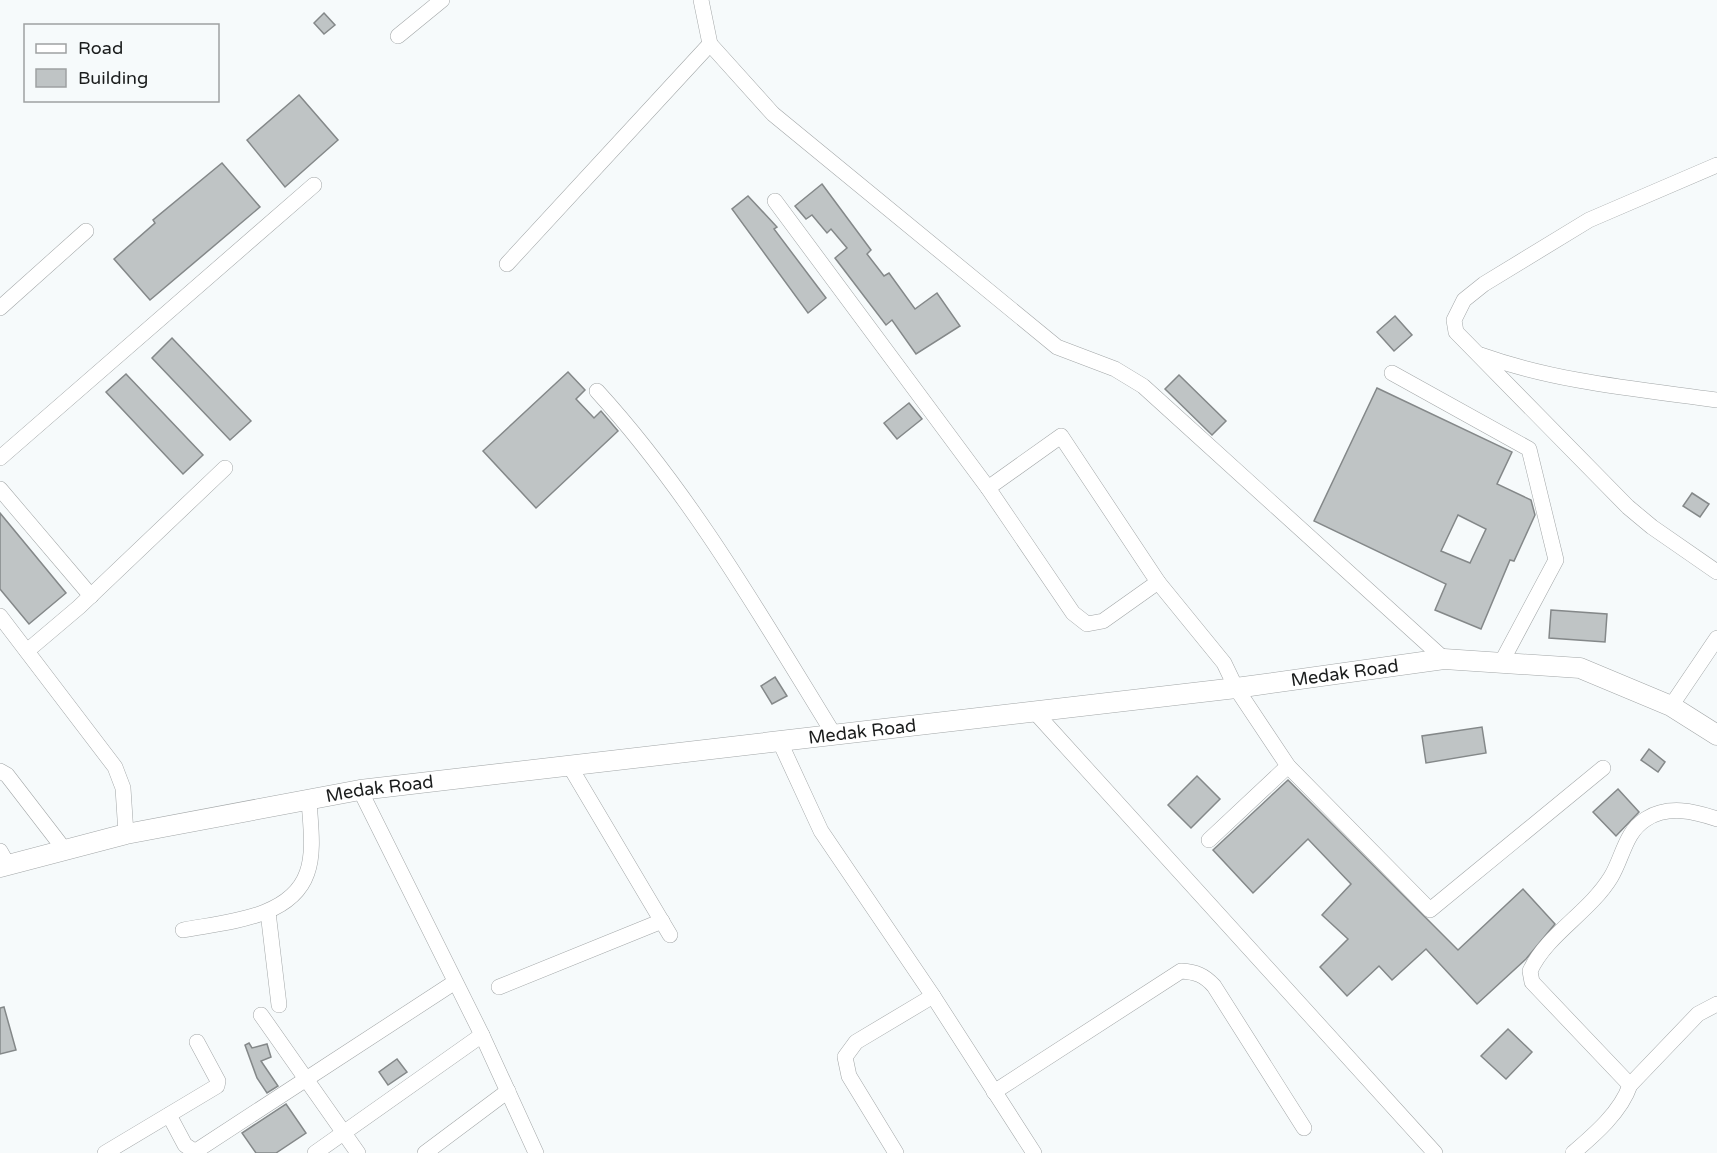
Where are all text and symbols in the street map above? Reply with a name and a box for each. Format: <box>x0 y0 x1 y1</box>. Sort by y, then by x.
legend <box>24 24 219 102</box>
text: Road <box>78 37 123 59</box>
text: Building <box>78 67 148 89</box>
street label: Medak Road <box>1289 654 1400 691</box>
street label: Medak Road <box>807 714 917 749</box>
street label: Medak Road <box>324 771 435 807</box>

